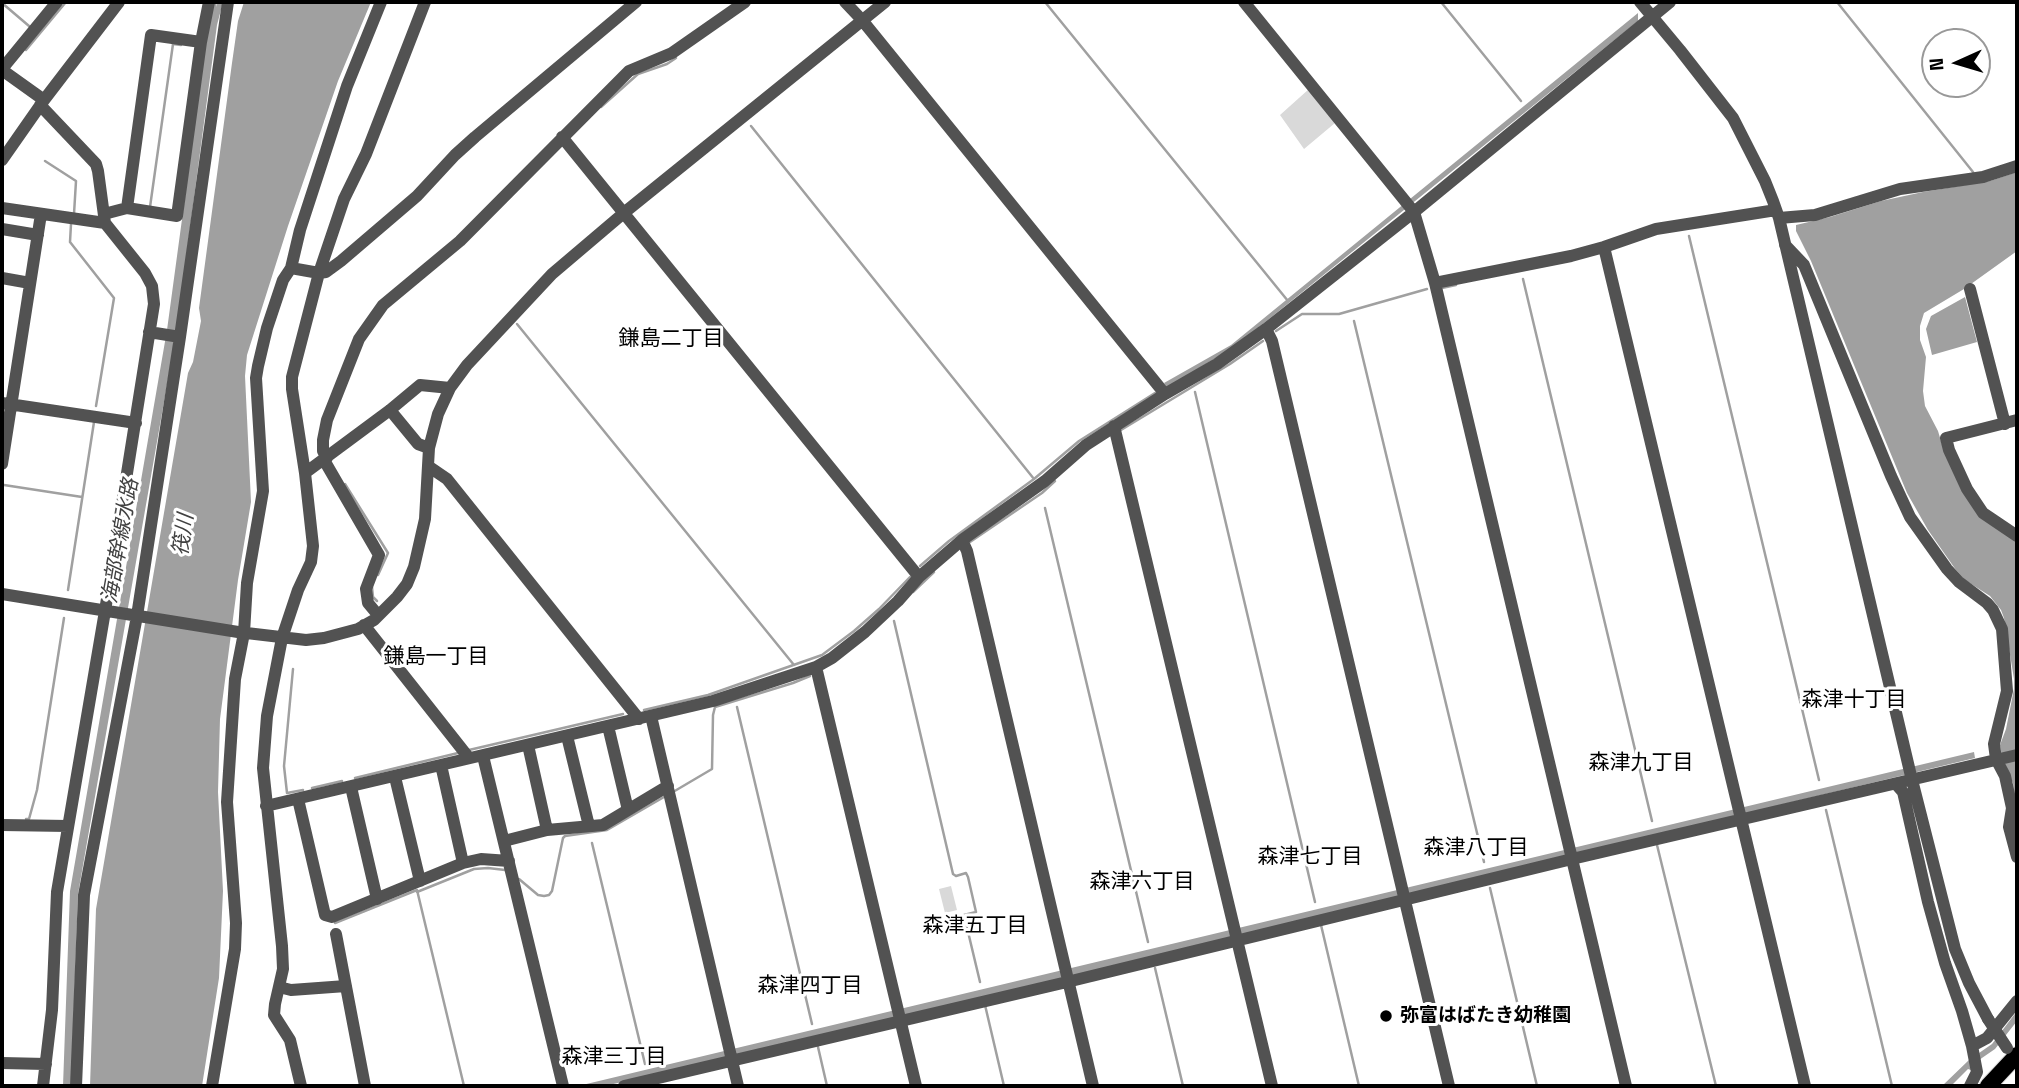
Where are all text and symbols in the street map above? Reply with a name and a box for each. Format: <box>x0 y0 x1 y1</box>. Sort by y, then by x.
north arrow <box>1921 28 1991 98</box>
text: N <box>1924 57 1949 72</box>
district label: 鎌島二丁目 <box>619 326 723 352</box>
water label: 海部幹線水路 <box>98 477 144 605</box>
water label: 筏川 <box>169 512 199 558</box>
district label: 鎌島一丁目 <box>384 644 488 670</box>
district label: 森津十丁目 <box>1802 687 1906 713</box>
district label: 森津九丁目 <box>1589 750 1693 776</box>
district label: 森津八丁目 <box>1424 835 1528 861</box>
district label: 森津七丁目 <box>1258 844 1362 870</box>
district label: 森津六丁目 <box>1090 869 1194 895</box>
district label: 森津五丁目 <box>923 913 1027 939</box>
district label: 森津四丁目 <box>758 973 862 999</box>
place label: 弥富はばたき幼稚園 <box>1400 1005 1571 1027</box>
marker: 弥富はばたき幼稚園 <box>1378 1008 1394 1024</box>
district label: 森津三丁目 <box>562 1044 666 1070</box>

